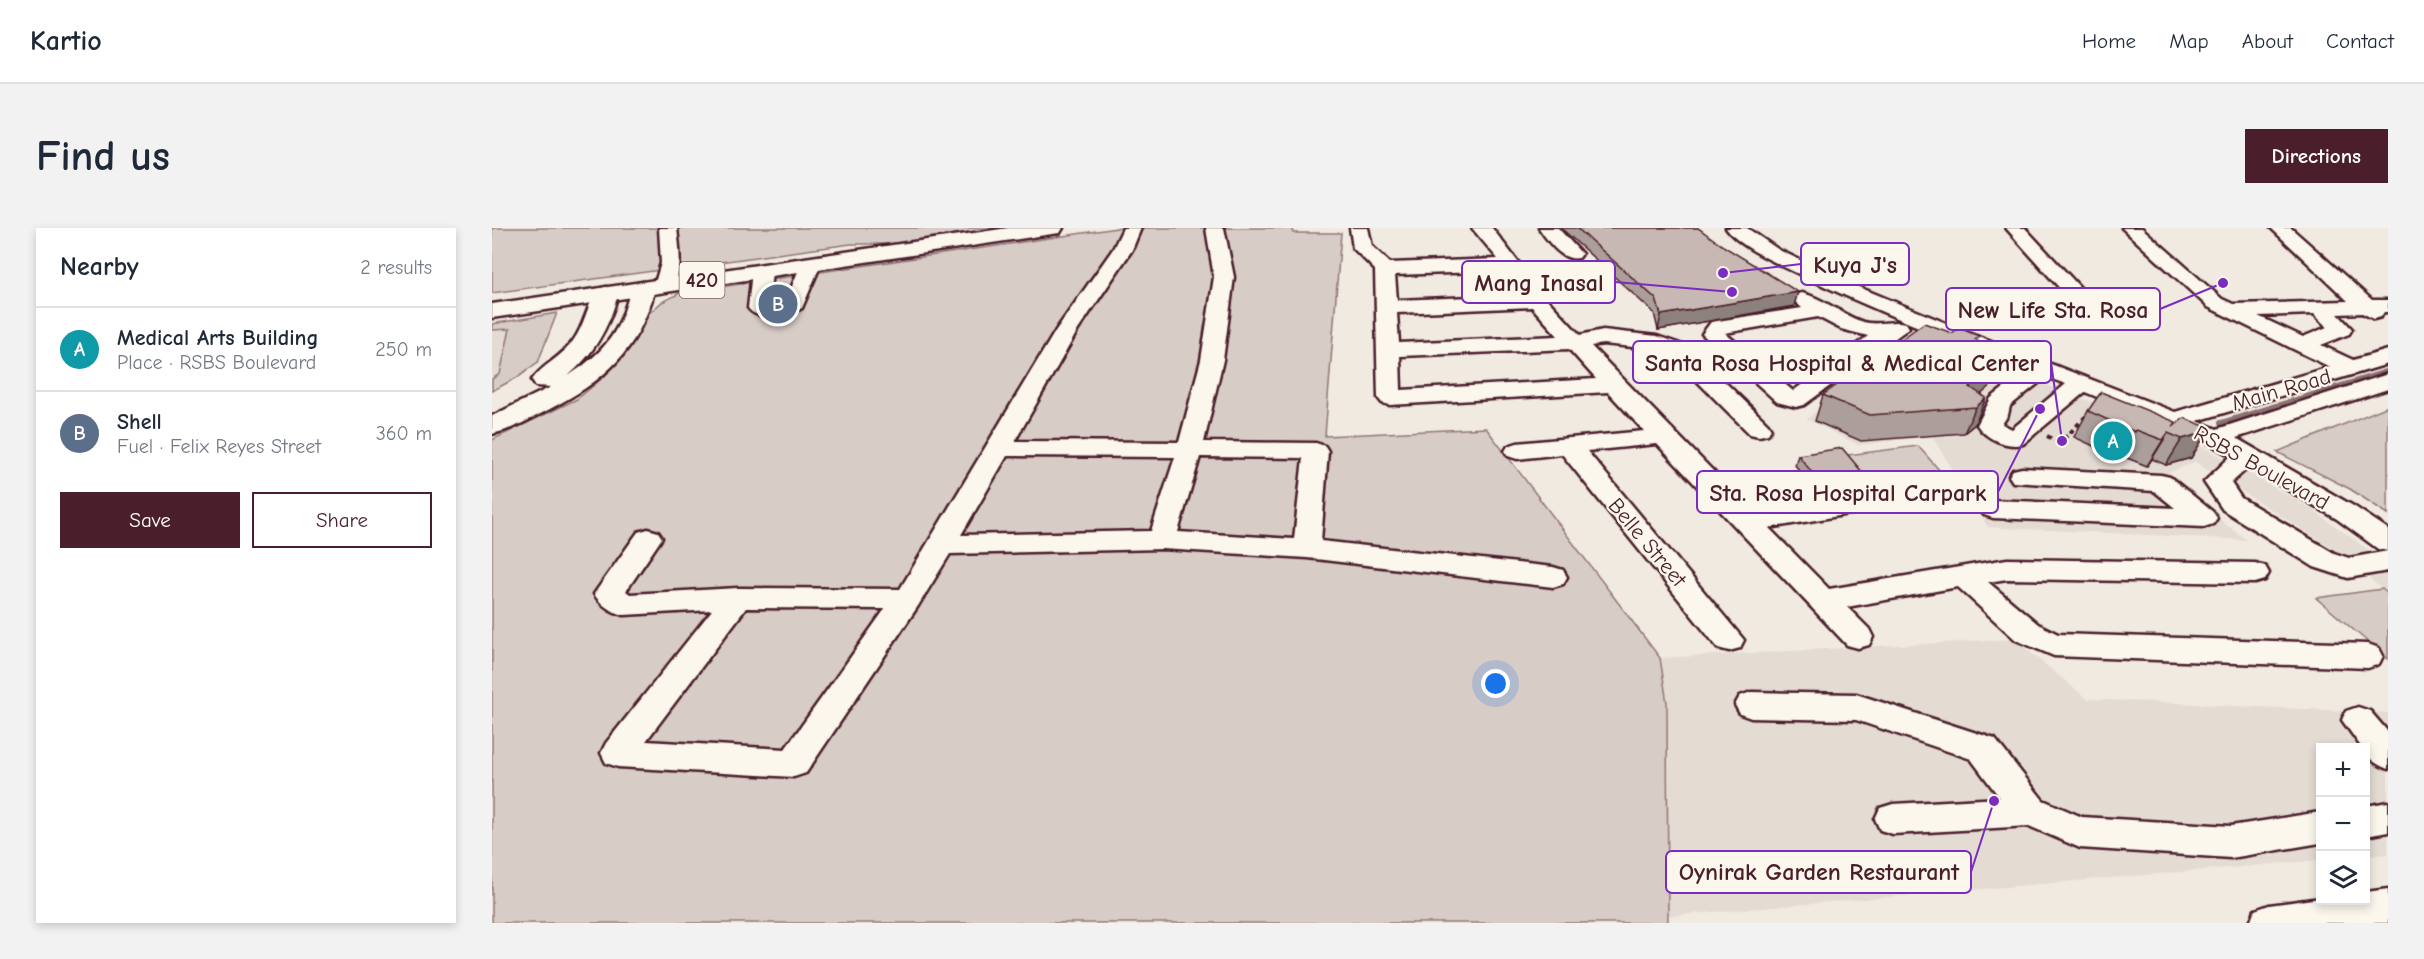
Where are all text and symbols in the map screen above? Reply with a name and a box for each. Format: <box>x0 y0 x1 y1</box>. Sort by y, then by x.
text: Kartio <box>30 25 102 57</box>
text: Home <box>2082 29 2136 53</box>
text: Map <box>2169 29 2209 53</box>
text: About <box>2242 29 2293 53</box>
text: Contact <box>2326 29 2394 53</box>
button: Directions <box>2245 129 2388 183</box>
text: Find us <box>36 132 170 181</box>
callout: Kuya J's <box>1801 243 1909 285</box>
text: Kuya J's <box>1813 251 1897 279</box>
text: Nearby <box>60 252 139 282</box>
text: 2 results <box>360 256 432 279</box>
callout: Mang Inasal <box>1462 261 1615 303</box>
road number: 420 <box>680 262 724 298</box>
text: Mang Inasal <box>1474 269 1604 297</box>
pin: B <box>758 282 798 326</box>
callout: New Life Sta. Rosa <box>1946 288 2160 330</box>
text: New Life Sta. Rosa <box>1958 296 2148 324</box>
text: Medical Arts Building <box>117 325 319 351</box>
text: A <box>74 338 85 361</box>
text: 250 m <box>375 338 432 361</box>
callout: Santa Rosa Hospital & Medical Center <box>1633 341 2051 383</box>
text: Santa Rosa Hospital & Medical Center <box>1645 349 2039 377</box>
text: Place · RSBS Boulevard <box>117 351 316 374</box>
street label: Main Road <box>2229 363 2334 416</box>
text: Shell <box>117 409 162 435</box>
pin: A <box>2094 418 2132 464</box>
street label: RSBS Boulevard <box>2189 420 2334 516</box>
text: B <box>73 422 86 445</box>
text: 360 m <box>376 422 432 445</box>
text: Fuel · Felix Reyes Street <box>117 435 321 458</box>
callout: Sta. Rosa Hospital Carpark <box>1697 471 1998 513</box>
text: Sta. Rosa Hospital Carpark <box>1710 479 1987 507</box>
button: Save <box>60 492 240 548</box>
button: Share <box>252 492 432 548</box>
street label: Belle Street <box>1603 493 1692 593</box>
your location <box>1481 669 1510 698</box>
map controls <box>2316 743 2370 905</box>
button: + <box>2316 743 2370 797</box>
button: − <box>2316 797 2370 851</box>
callout: Oynirak Garden Restaurant <box>1666 851 1971 893</box>
button: layers <box>2316 851 2370 905</box>
text: Oynirak Garden Restaurant <box>1679 858 1960 886</box>

